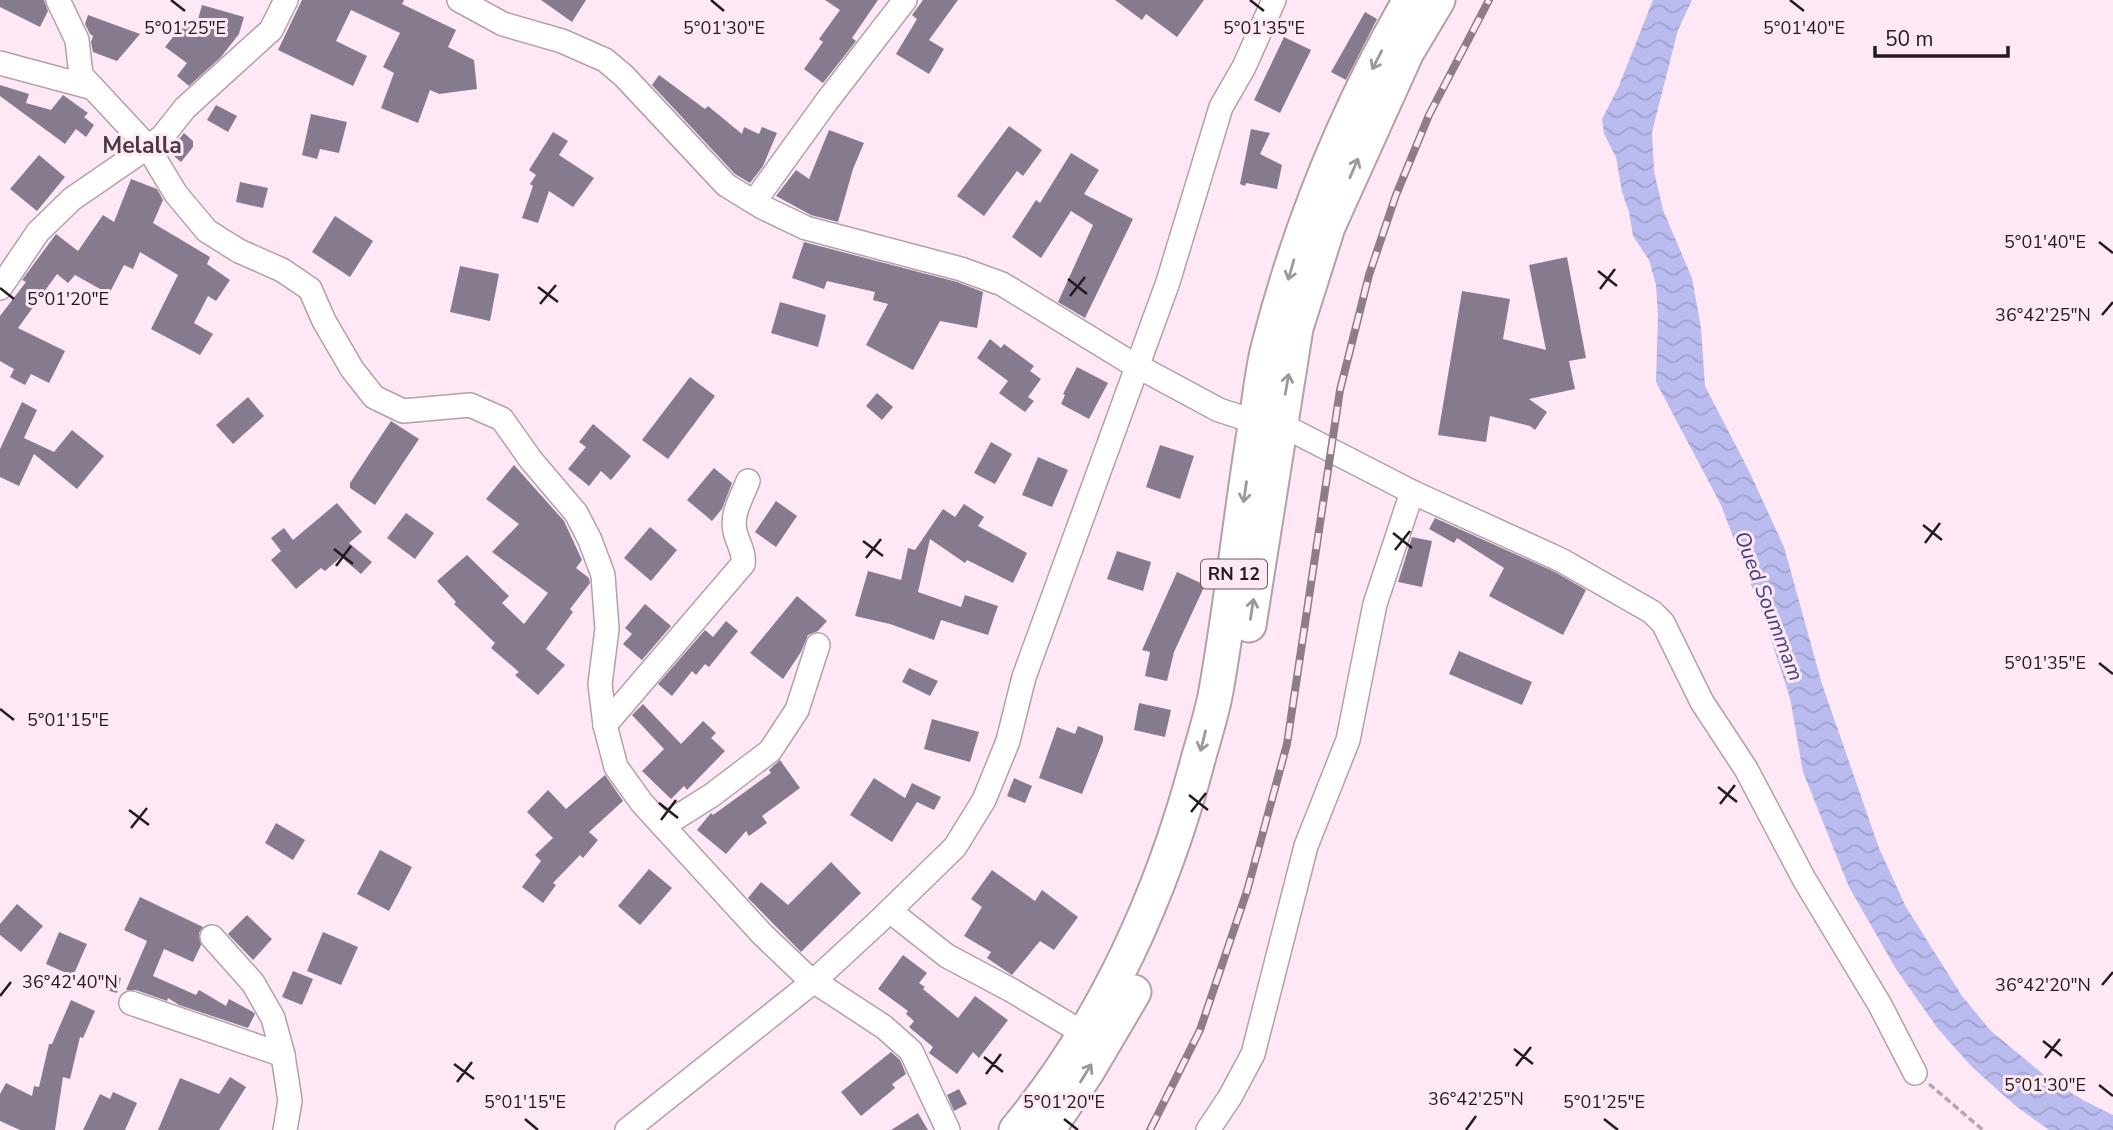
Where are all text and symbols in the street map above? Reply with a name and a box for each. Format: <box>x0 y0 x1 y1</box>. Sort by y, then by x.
scale bar <box>1875 14 2008 58</box>
text: 5°01'25"E <box>144 16 226 40</box>
text: 5°01'30"E <box>683 16 765 40</box>
text: 5°01'35"E <box>1223 16 1305 40</box>
text: 5°01'40"E <box>1763 16 1845 40</box>
text: 50 m <box>1885 25 1934 53</box>
one-way arrow <box>1370 49 1384 70</box>
district label: Melalla <box>102 130 182 161</box>
one-way arrow <box>1348 157 1361 179</box>
text: 5°01'40"E <box>2004 230 2086 254</box>
one-way arrow <box>1283 259 1296 281</box>
text: 5°01'20"E <box>27 287 109 311</box>
text: 36°42'25"N <box>1995 303 2091 327</box>
one-way arrow <box>1281 373 1294 396</box>
one-way arrow <box>1238 480 1251 503</box>
water label: Oued Soummam <box>1728 527 1810 685</box>
road number: RN 12 <box>1201 560 1267 588</box>
one-way arrow <box>1246 598 1259 621</box>
text: 5°01'35"E <box>2004 651 2086 675</box>
text: 5°01'15"E <box>27 708 109 732</box>
one-way arrow <box>1196 729 1209 751</box>
text: 36°42'40"N <box>22 970 118 994</box>
text: 36°42'20"N <box>1995 973 2091 997</box>
one-way arrow <box>1080 1064 1094 1084</box>
text: 5°01'30"E <box>2004 1073 2086 1097</box>
text: 36°42'25"N <box>1428 1087 1524 1111</box>
text: 5°01'15"E <box>484 1090 566 1114</box>
text: 5°01'20"E <box>1023 1090 1105 1114</box>
text: 5°01'25"E <box>1563 1090 1645 1114</box>

